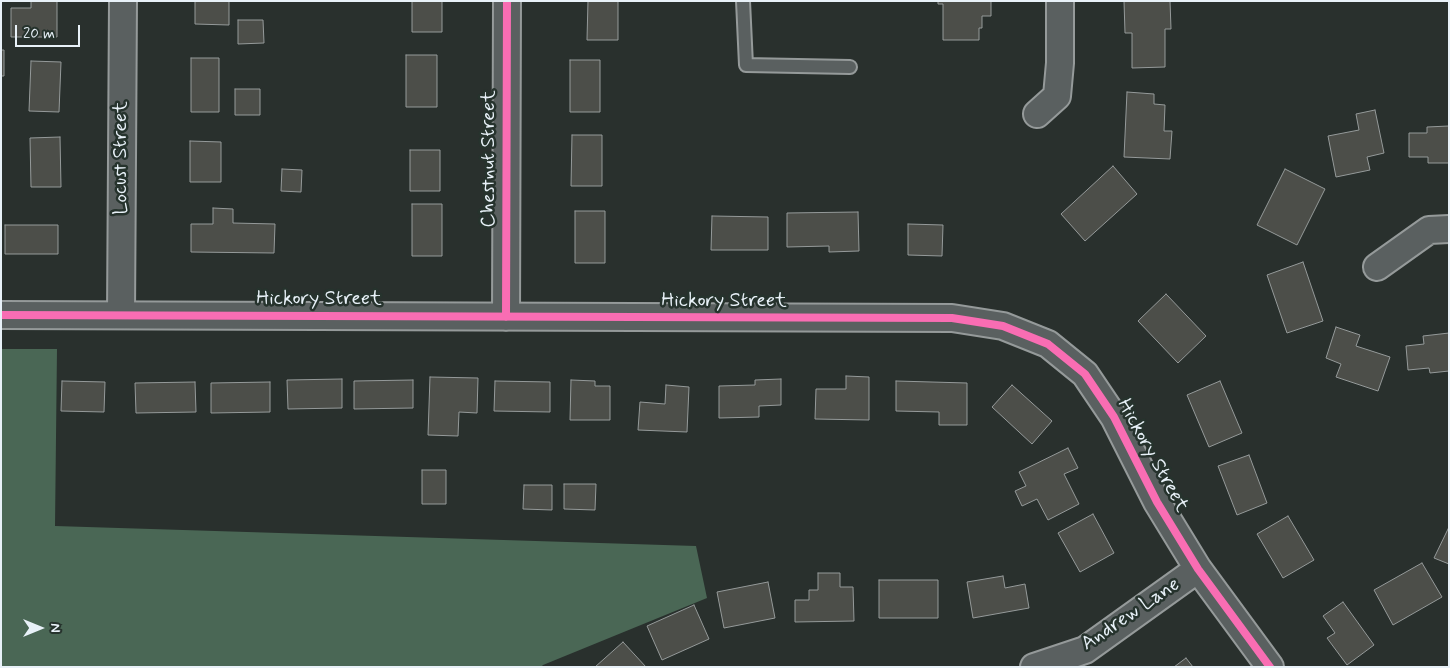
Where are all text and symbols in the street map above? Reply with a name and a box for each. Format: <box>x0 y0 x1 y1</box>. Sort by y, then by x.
scale bar <box>18 15 82 47</box>
text: 20 m <box>23 24 55 44</box>
street label: Chestnut Street <box>478 90 502 228</box>
street label: Locust Street <box>110 101 134 215</box>
street label: Hickory Street <box>256 288 382 312</box>
street label: Hickory Street <box>661 290 787 314</box>
street label: Hickory Street <box>1111 395 1193 517</box>
street label: Andrew Lane <box>1077 573 1185 657</box>
north arrow <box>15 603 65 653</box>
text: N <box>46 623 64 633</box>

